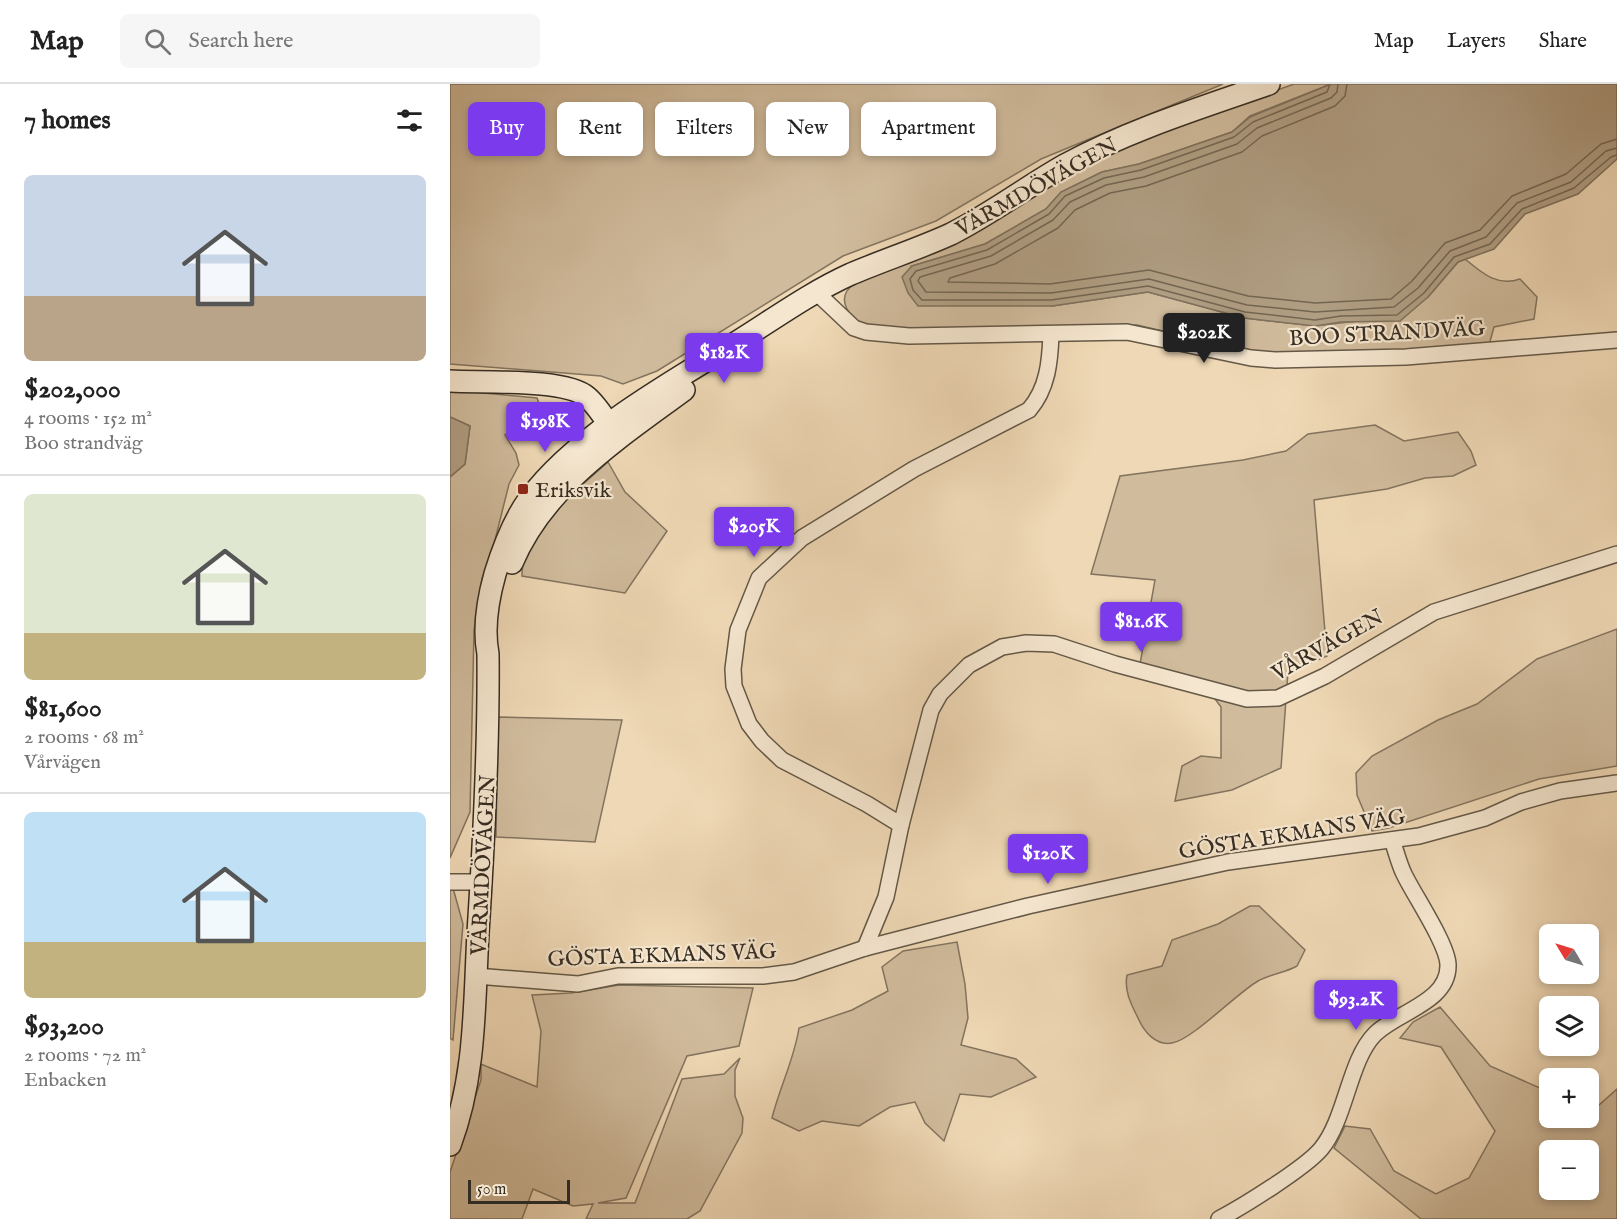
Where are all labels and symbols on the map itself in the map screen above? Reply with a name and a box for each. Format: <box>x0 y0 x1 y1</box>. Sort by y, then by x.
street label: VÄRMDÖVÄGEN <box>950 132 1123 244</box>
pin: $202K <box>1162 313 1246 364</box>
street label: BOO STRANDVÄG <box>1288 315 1486 353</box>
pin: $182K <box>682 333 766 384</box>
pin: $198K <box>503 402 587 453</box>
place label: Eriksvik <box>535 477 611 505</box>
marker: Eriksvik <box>516 482 530 496</box>
pin: $205K <box>712 507 796 558</box>
pin: $81.6K <box>1092 602 1190 653</box>
street label: VÅRVÄGEN <box>1266 604 1389 688</box>
street label: VÄRMDÖVÄGEN <box>465 774 503 957</box>
street label: GÖSTA EKMANS VÄG <box>1177 803 1408 867</box>
pin: $120K <box>1006 834 1090 885</box>
north arrow <box>1539 924 1599 984</box>
street label: GÖSTA EKMANS VÄG <box>547 938 778 974</box>
pin: $93.2K <box>1307 980 1405 1031</box>
scale bar <box>468 1177 570 1204</box>

